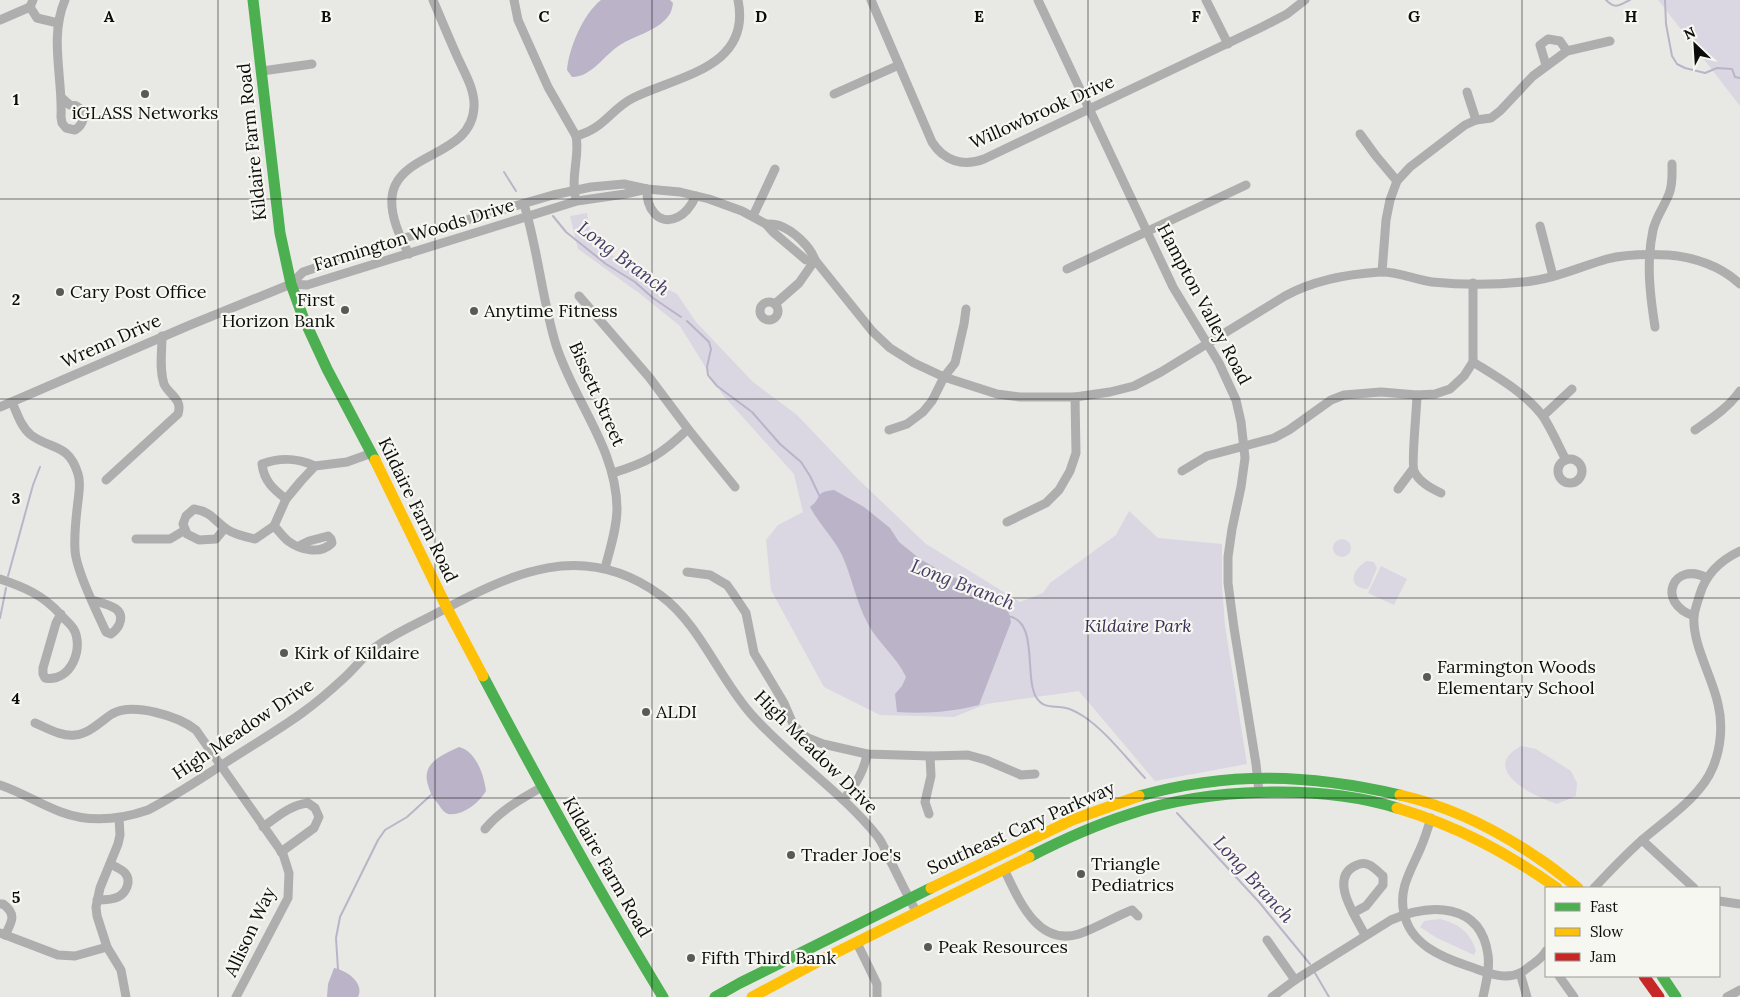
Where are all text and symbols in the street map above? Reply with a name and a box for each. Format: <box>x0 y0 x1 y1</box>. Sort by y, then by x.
text: A <box>104 6 115 26</box>
text: B <box>321 6 332 26</box>
text: C <box>538 6 550 26</box>
text: D <box>755 6 767 26</box>
text: E <box>974 6 984 26</box>
text: F <box>1191 6 1201 26</box>
text: G <box>1408 6 1420 26</box>
text: H <box>1625 6 1638 26</box>
north arrow <box>1670 20 1720 70</box>
text: N <box>1681 23 1698 44</box>
street label: Kildaire Farm Road <box>232 62 271 222</box>
street label: Willowbrook Drive <box>966 69 1118 154</box>
marker: iGLASS Networks <box>139 88 151 100</box>
text: 1 <box>13 89 19 109</box>
place label: iGLASS Networks <box>72 101 218 124</box>
street label: Farmington Woods Drive <box>311 193 517 276</box>
water label: Long Branch <box>573 215 675 301</box>
street label: Hampton Valley Road <box>1152 219 1257 389</box>
place label: Cary Post Office <box>70 280 207 303</box>
marker: Cary Post Office <box>54 286 66 298</box>
place label: First Horizon Bank <box>222 288 335 332</box>
text: 2 <box>12 289 20 309</box>
place label: Anytime Fitness <box>483 299 618 322</box>
marker: First Horizon Bank <box>339 304 351 316</box>
marker: Anytime Fitness <box>468 305 480 317</box>
street label: Wrenn Drive <box>57 308 164 373</box>
street label: Bissett Street <box>564 338 631 450</box>
street label: Kildaire Farm Road <box>373 434 464 586</box>
text: 3 <box>12 488 21 508</box>
water label: Long Branch <box>908 553 1019 615</box>
park label: Kildaire Park <box>1084 614 1192 637</box>
place label: Kirk of Kildaire <box>294 641 420 664</box>
marker: Kirk of Kildaire <box>278 647 290 659</box>
place label: Farmington Woods Elementary School <box>1437 655 1596 699</box>
marker: Farmington Woods Elementary School <box>1421 671 1433 683</box>
street label: High Meadow Drive <box>168 673 318 784</box>
street label: High Meadow Drive <box>750 685 883 818</box>
text: 4 <box>12 688 21 708</box>
place label: ALDI <box>655 700 697 723</box>
marker: ALDI <box>640 706 652 718</box>
street label: Southeast Cary Parkway <box>923 776 1119 879</box>
street label: Kildaire Farm Road <box>558 792 657 941</box>
water label: Long Branch <box>1208 830 1300 928</box>
place label: Trader Joe's <box>801 843 901 866</box>
marker: Trader Joe's <box>785 849 797 861</box>
place label: Triangle Pediatrics <box>1091 852 1174 896</box>
marker: Triangle Pediatrics <box>1075 868 1087 880</box>
street label: Allison Way <box>218 883 281 981</box>
text: 5 <box>12 887 21 907</box>
legend <box>1545 887 1720 977</box>
text: Fast <box>1590 897 1618 916</box>
text: Slow <box>1590 922 1623 941</box>
place label: Peak Resources <box>938 935 1068 958</box>
marker: Peak Resources <box>922 941 934 953</box>
place label: Fifth Third Bank <box>701 946 837 969</box>
text: Jam <box>1589 947 1617 966</box>
marker: Fifth Third Bank <box>685 952 697 964</box>

